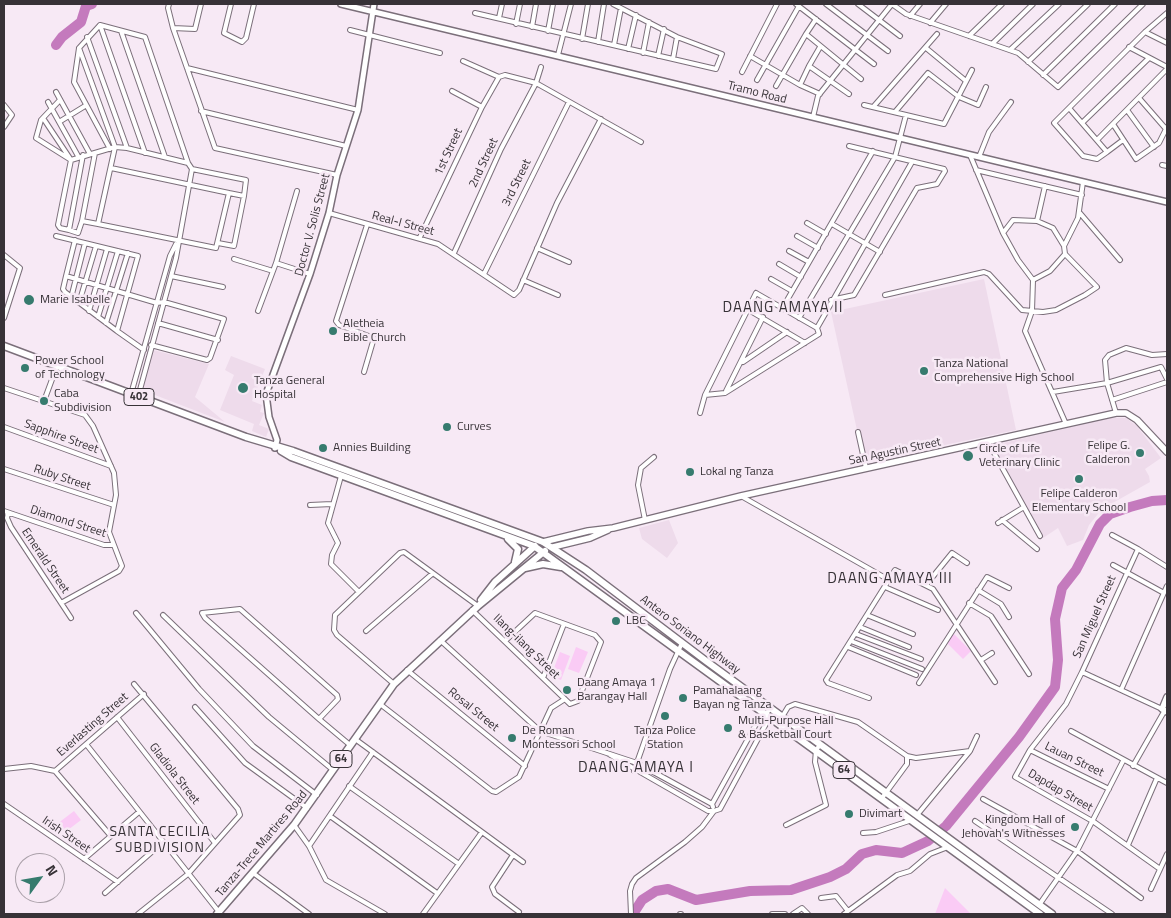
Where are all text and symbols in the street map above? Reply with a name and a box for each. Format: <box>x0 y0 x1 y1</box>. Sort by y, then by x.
street label: Tramo Road <box>726 79 788 107</box>
street label: 1st Street <box>432 126 466 178</box>
street label: 2nd Street <box>466 136 502 190</box>
street label: 3rd Street <box>499 157 535 209</box>
street label: Doctor V. Solis Street <box>292 172 334 278</box>
street label: Real-I Street <box>370 209 436 239</box>
marker: Marie Isabelle <box>22 293 36 307</box>
place label: Marie Isabelle <box>40 293 110 307</box>
district label: DAANG AMAYA II <box>721 299 845 317</box>
place label: Aletheia Bible Church <box>343 317 406 345</box>
marker: Aletheia Bible Church <box>327 325 339 337</box>
place label: Power School of Technology <box>35 354 105 382</box>
place label: Tanza National Comprehensive High School <box>934 357 1074 385</box>
marker: Power School of Technology <box>19 362 31 374</box>
marker: Tanza National Comprehensive High School <box>918 365 930 377</box>
place label: Tanza General Hospital <box>254 374 325 402</box>
marker: Tanza General Hospital <box>236 381 250 395</box>
place label: Caba Subdivision <box>54 387 112 415</box>
road number: 402 <box>124 388 154 406</box>
marker: Caba Subdivision <box>38 395 50 407</box>
street label: Sapphire Street <box>22 417 100 457</box>
place label: Curves <box>457 420 491 434</box>
marker: Curves <box>441 421 453 433</box>
street label: San Agustin Street <box>848 435 942 469</box>
place label: Felipe G. Calderon <box>1085 439 1130 467</box>
place label: Annies Building <box>333 441 411 455</box>
marker: Annies Building <box>317 442 329 454</box>
place label: Circle of Life Veterinary Clinic <box>979 442 1060 470</box>
marker: Felipe G. Calderon <box>1134 447 1146 459</box>
marker: Circle of Life Veterinary Clinic <box>961 449 975 463</box>
street label: Ruby Street <box>32 462 92 494</box>
place label: Lokal ng Tanza <box>700 465 774 479</box>
marker: Lokal ng Tanza <box>684 466 696 478</box>
marker: Felipe Calderon Elementary School <box>1073 473 1085 485</box>
place label: Felipe Calderon Elementary School <box>1032 487 1126 515</box>
street label: Diamond Street <box>28 503 108 541</box>
street label: Emerald Street <box>18 526 72 596</box>
district label: DAANG AMAYA III <box>825 570 955 588</box>
street label: San Miguel Street <box>1070 573 1120 661</box>
street label: Antero Soriano Highway <box>637 593 743 677</box>
street label: Ilang-ilang Street <box>490 612 562 682</box>
place label: LBC <box>626 614 646 628</box>
marker: LBC <box>610 615 622 627</box>
place label: Daang Amaya 1 Barangay Hall <box>577 676 656 704</box>
marker: Daang Amaya 1 Barangay Hall <box>561 684 573 696</box>
place label: Pamahalaang Bayan ng Tanza <box>693 684 772 712</box>
street label: Rosal Street <box>445 685 501 735</box>
street label: Everlasting Street <box>54 690 132 760</box>
marker: Pamahalaang Bayan ng Tanza <box>677 692 689 704</box>
marker: Tanza Police Station <box>659 710 671 722</box>
place label: Multi-Purpose Hall & Basketball Court <box>738 714 834 742</box>
marker: Multi-Purpose Hall & Basketball Court <box>722 722 734 734</box>
place label: De Roman Montessori School <box>522 724 616 752</box>
place label: Tanza Police Station <box>634 724 696 752</box>
marker: De Roman Montessori School <box>506 732 518 744</box>
street label: Lauan Street <box>1042 739 1106 781</box>
street label: Gladiola Street <box>146 740 202 808</box>
road number: 64 <box>330 751 352 768</box>
district label: DAANG AMAYA I <box>576 759 696 777</box>
road number: 64 <box>833 762 855 778</box>
street label: Dapdap Street <box>1025 767 1095 815</box>
street label: Tanza-Trece Martires Road <box>213 788 311 900</box>
place label: Divimart <box>859 807 902 821</box>
marker: Divimart <box>843 808 855 820</box>
place label: Kingdom Hall of Jehovah's Witnesses <box>961 813 1065 841</box>
street label: Irish Street <box>39 814 93 856</box>
marker: Kingdom Hall of Jehovah's Witnesses <box>1069 821 1081 833</box>
district label: SANTA CECILIA SUBDIVISION <box>108 825 212 858</box>
north arrow <box>15 853 65 903</box>
text: N <box>41 861 64 880</box>

